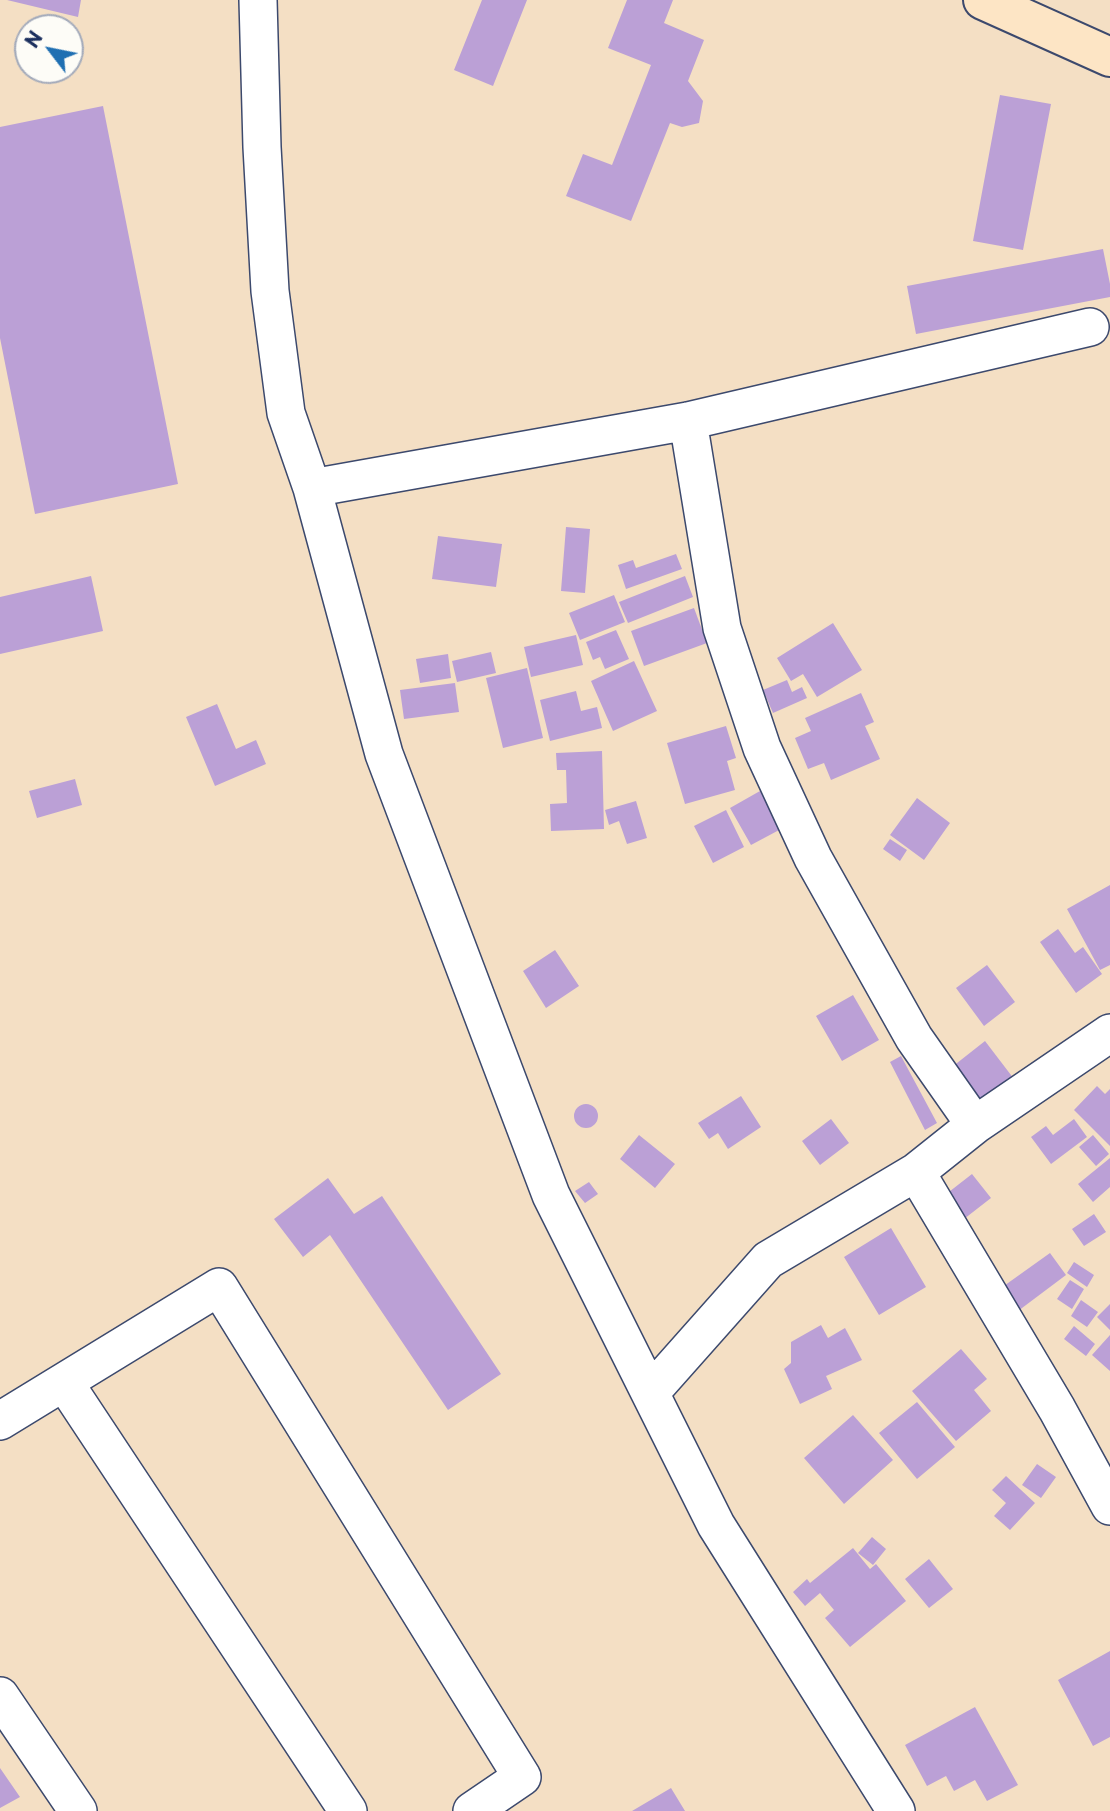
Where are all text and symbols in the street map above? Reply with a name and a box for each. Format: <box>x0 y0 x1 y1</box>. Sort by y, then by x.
north arrow <box>14 14 84 84</box>
text: N <box>17 25 49 53</box>

